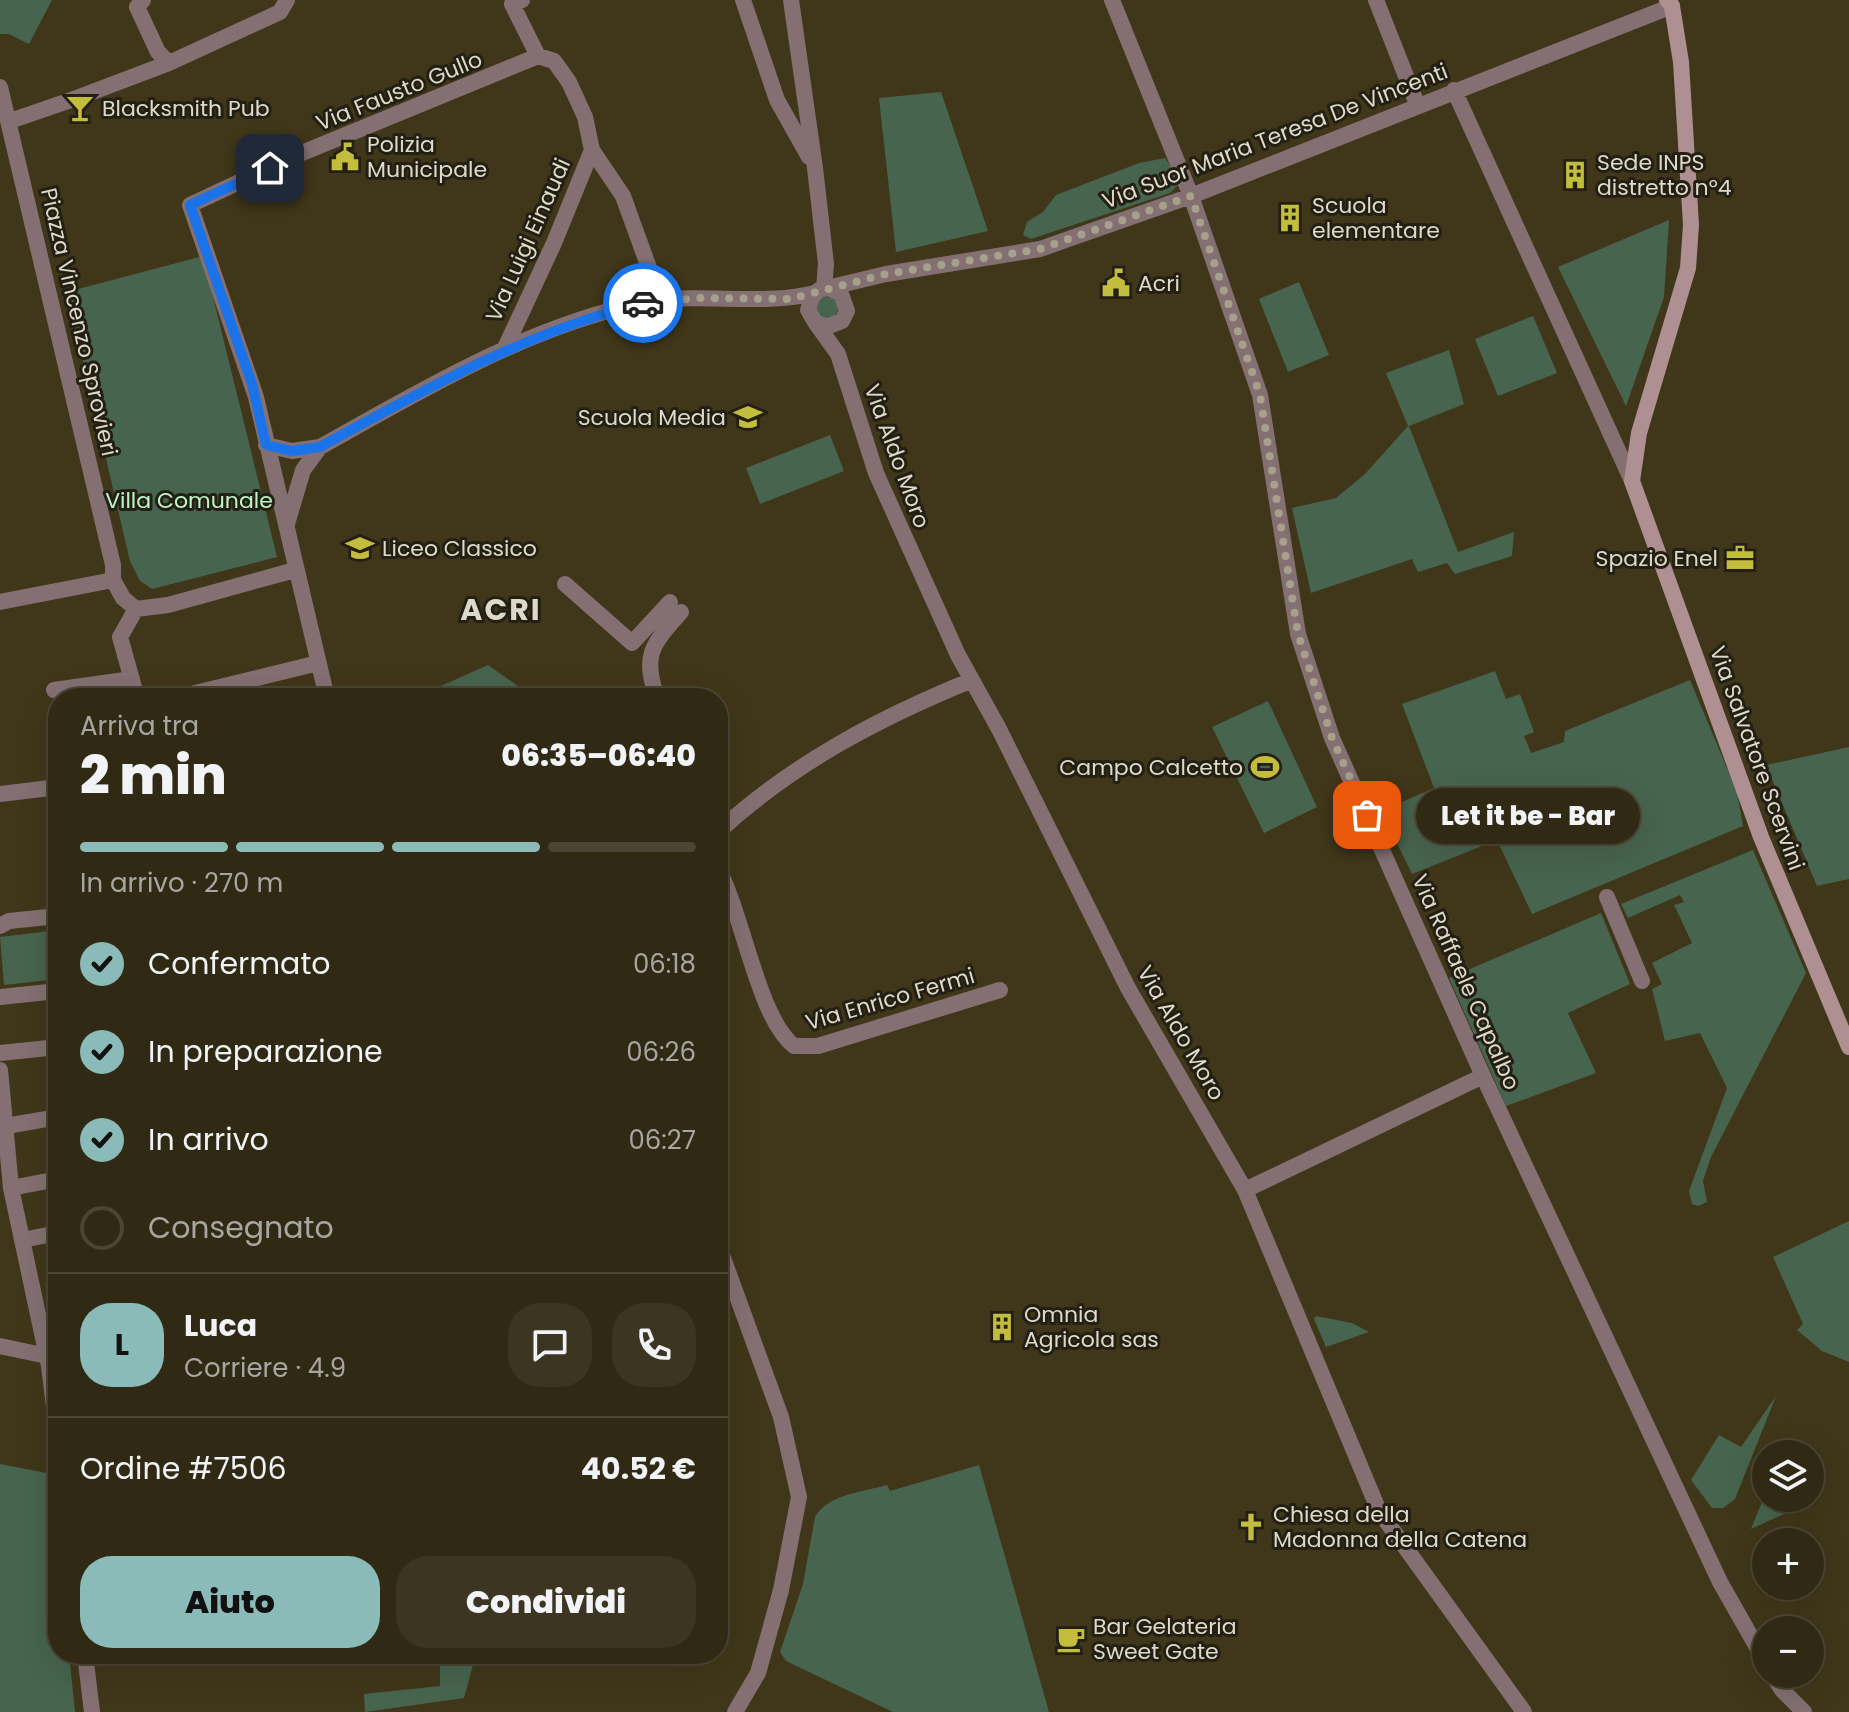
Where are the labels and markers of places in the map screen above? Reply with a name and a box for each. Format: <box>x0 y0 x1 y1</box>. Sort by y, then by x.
bar icon: Blacksmith Pub <box>65 93 95 123</box>
place label: Blacksmith Pub <box>102 93 270 124</box>
place label: Polizia Municipale <box>367 129 487 185</box>
pin <box>236 134 304 202</box>
public building icon: Polizia Municipale <box>330 142 360 172</box>
place label: Sede INPS distretto n°4 <box>1597 147 1732 203</box>
building icon: Sede INPS distretto n°4 <box>1560 160 1590 190</box>
place label: Scuola elementare <box>1312 190 1440 246</box>
building icon: Scuola elementare <box>1275 203 1305 233</box>
public building icon: Acri <box>1101 268 1131 298</box>
place label: Acri <box>1138 268 1180 299</box>
place label: Scuola Media <box>578 402 726 433</box>
school or university icon: Scuola Media <box>733 402 763 432</box>
school or university icon: Liceo Classico <box>345 533 375 563</box>
place label: Liceo Classico <box>382 533 537 564</box>
place label: Spazio Enel <box>1596 543 1718 574</box>
office icon: Spazio Enel <box>1725 543 1755 573</box>
place label: Campo Calcetto <box>1059 752 1243 783</box>
sports icon: Campo Calcetto <box>1250 752 1280 782</box>
pin <box>1333 781 1401 849</box>
callout: Let it be - Bar <box>1415 787 1639 843</box>
place label: Omnia Agricola sas <box>1024 1299 1159 1355</box>
building icon: Omnia Agricola sas <box>987 1312 1017 1342</box>
place label: Chiesa della Madonna della Catena <box>1273 1499 1527 1555</box>
church icon: Chiesa della Madonna della Catena <box>1236 1512 1266 1542</box>
place label: Bar Gelateria Sweet Gate <box>1093 1611 1237 1667</box>
cafe icon: Bar Gelateria Sweet Gate <box>1056 1624 1086 1654</box>

